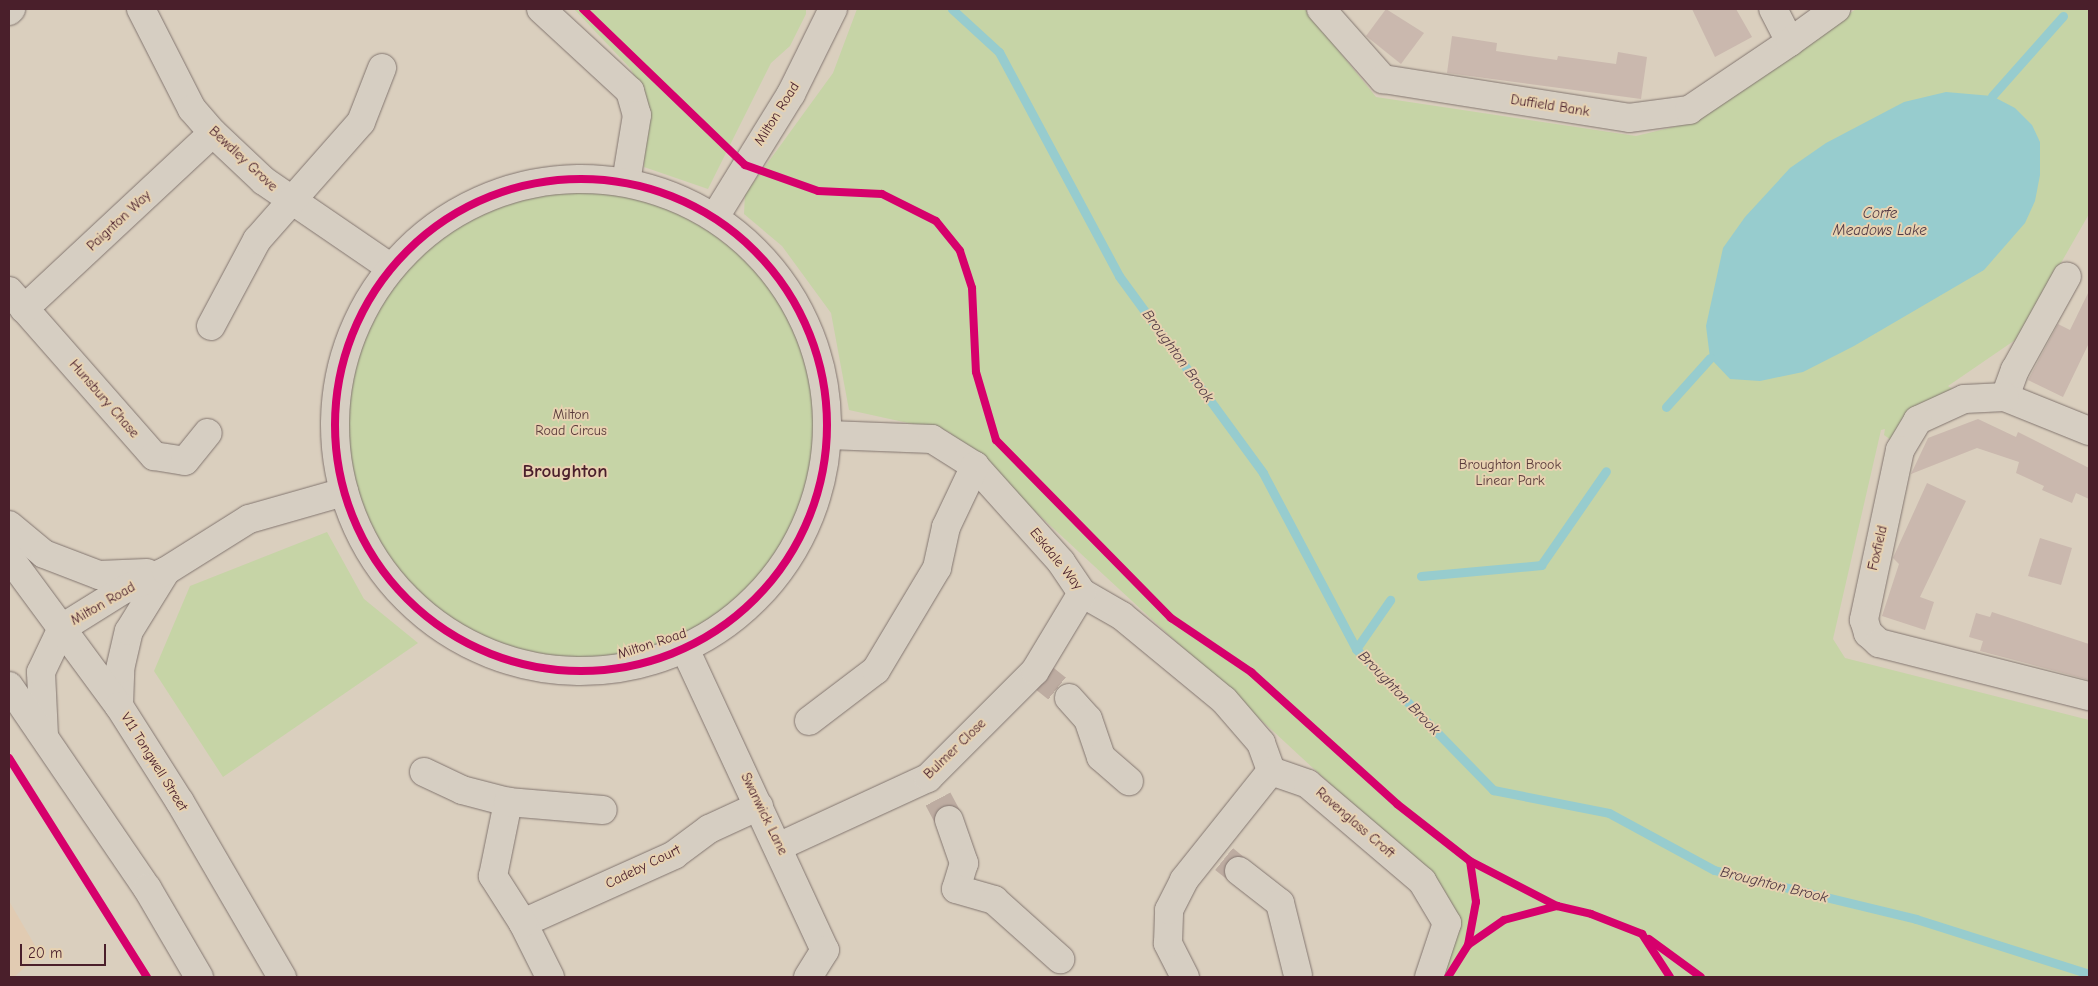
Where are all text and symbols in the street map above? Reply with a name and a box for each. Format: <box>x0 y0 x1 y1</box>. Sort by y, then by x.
street label: Milton Road <box>751 79 803 149</box>
street label: Duffield Bank <box>1509 91 1591 121</box>
street label: Bewdley Grove <box>205 123 281 195</box>
street label: Paignton Way <box>84 187 154 255</box>
water label: Corfe Meadows Lake <box>1833 204 1927 239</box>
water label: Broughton Brook <box>1138 306 1218 406</box>
street label: Hunsbury Chase <box>65 356 143 442</box>
park label: Milton Road Circus <box>535 407 607 440</box>
park label: Broughton Brook Linear Park <box>1459 457 1561 490</box>
district label: Broughton <box>522 461 608 483</box>
street label: Foxfield <box>1865 524 1891 572</box>
street label: Eskdale Way <box>1026 525 1086 593</box>
street label: Milton Road <box>68 579 138 629</box>
street label: Milton Road <box>615 625 689 663</box>
water label: Broughton Brook <box>1354 647 1444 739</box>
street label: V11 Tongwell Street <box>117 710 191 814</box>
street label: Bulmer Close <box>921 715 989 783</box>
street label: Swanwick Lane <box>737 770 791 858</box>
street label: Ravenglass Croft <box>1312 784 1398 862</box>
street label: Cadeby Court <box>603 842 683 892</box>
water label: Broughton Brook <box>1718 863 1830 907</box>
scale bar <box>22 934 109 966</box>
text: 20 m <box>28 944 62 962</box>

